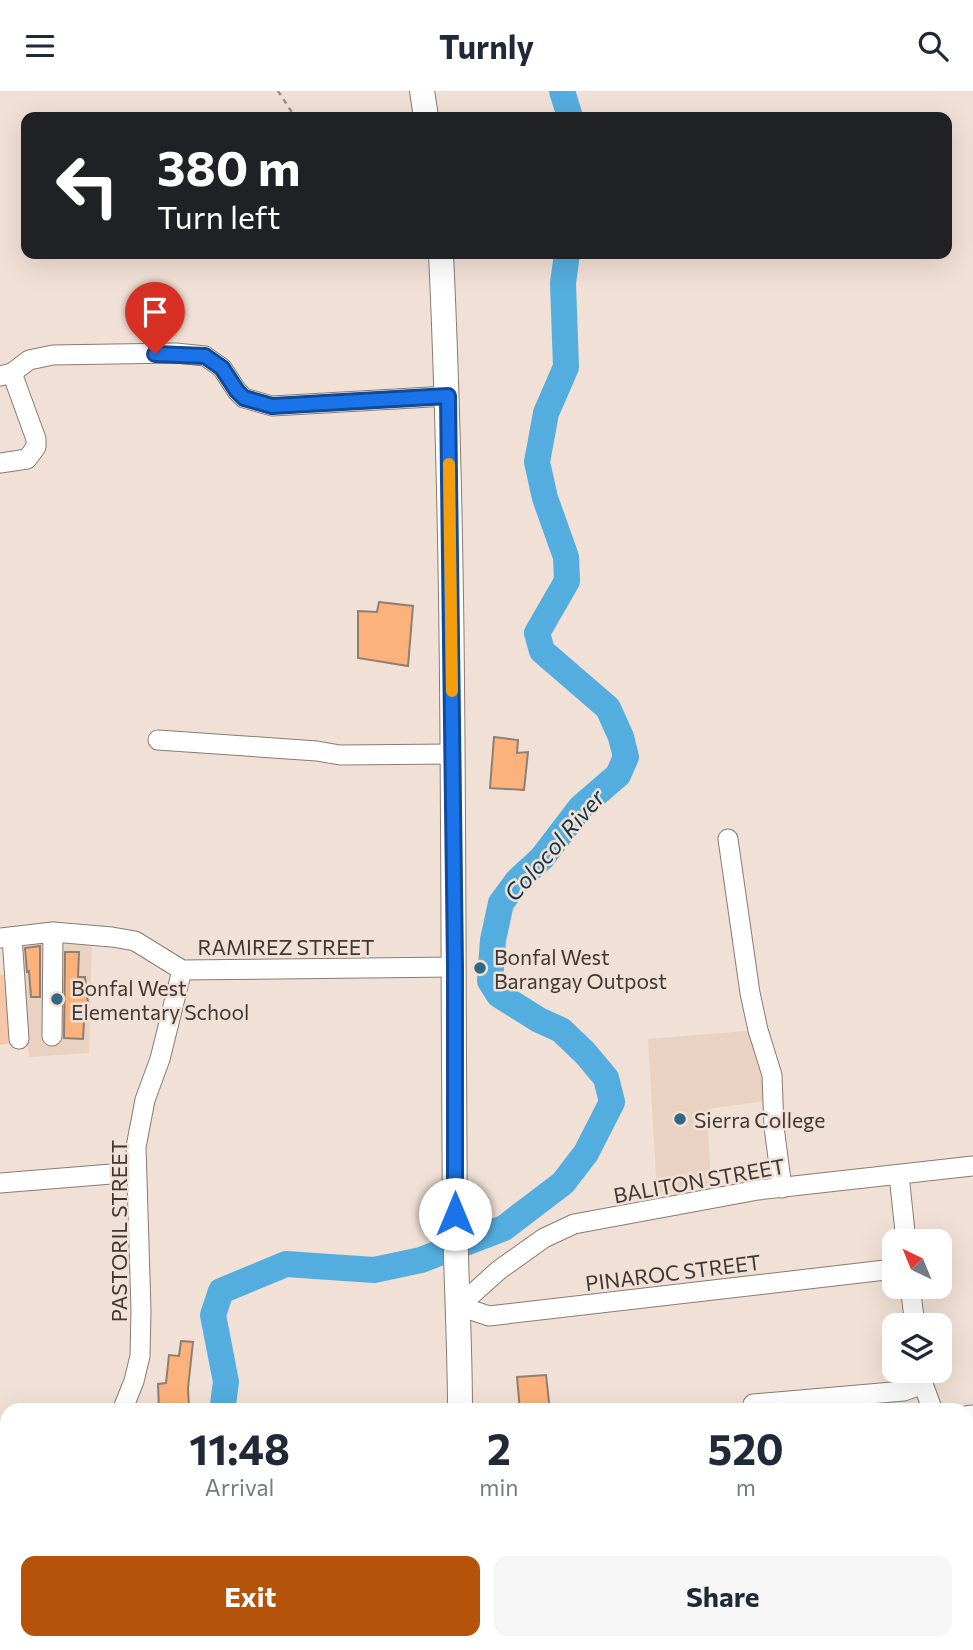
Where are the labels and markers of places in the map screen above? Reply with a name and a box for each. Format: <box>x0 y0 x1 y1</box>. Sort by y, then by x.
pin <box>125 282 185 354</box>
place label: Bonfal West Barangay Outpost <box>494 944 667 993</box>
marker: Bonfal West Barangay Outpost <box>472 960 488 976</box>
place label: Bonfal West Elementary School <box>71 975 249 1024</box>
marker: Bonfal West Elementary School <box>49 991 65 1007</box>
place label: Sierra College <box>694 1107 825 1132</box>
marker: Sierra College <box>672 1111 688 1127</box>

